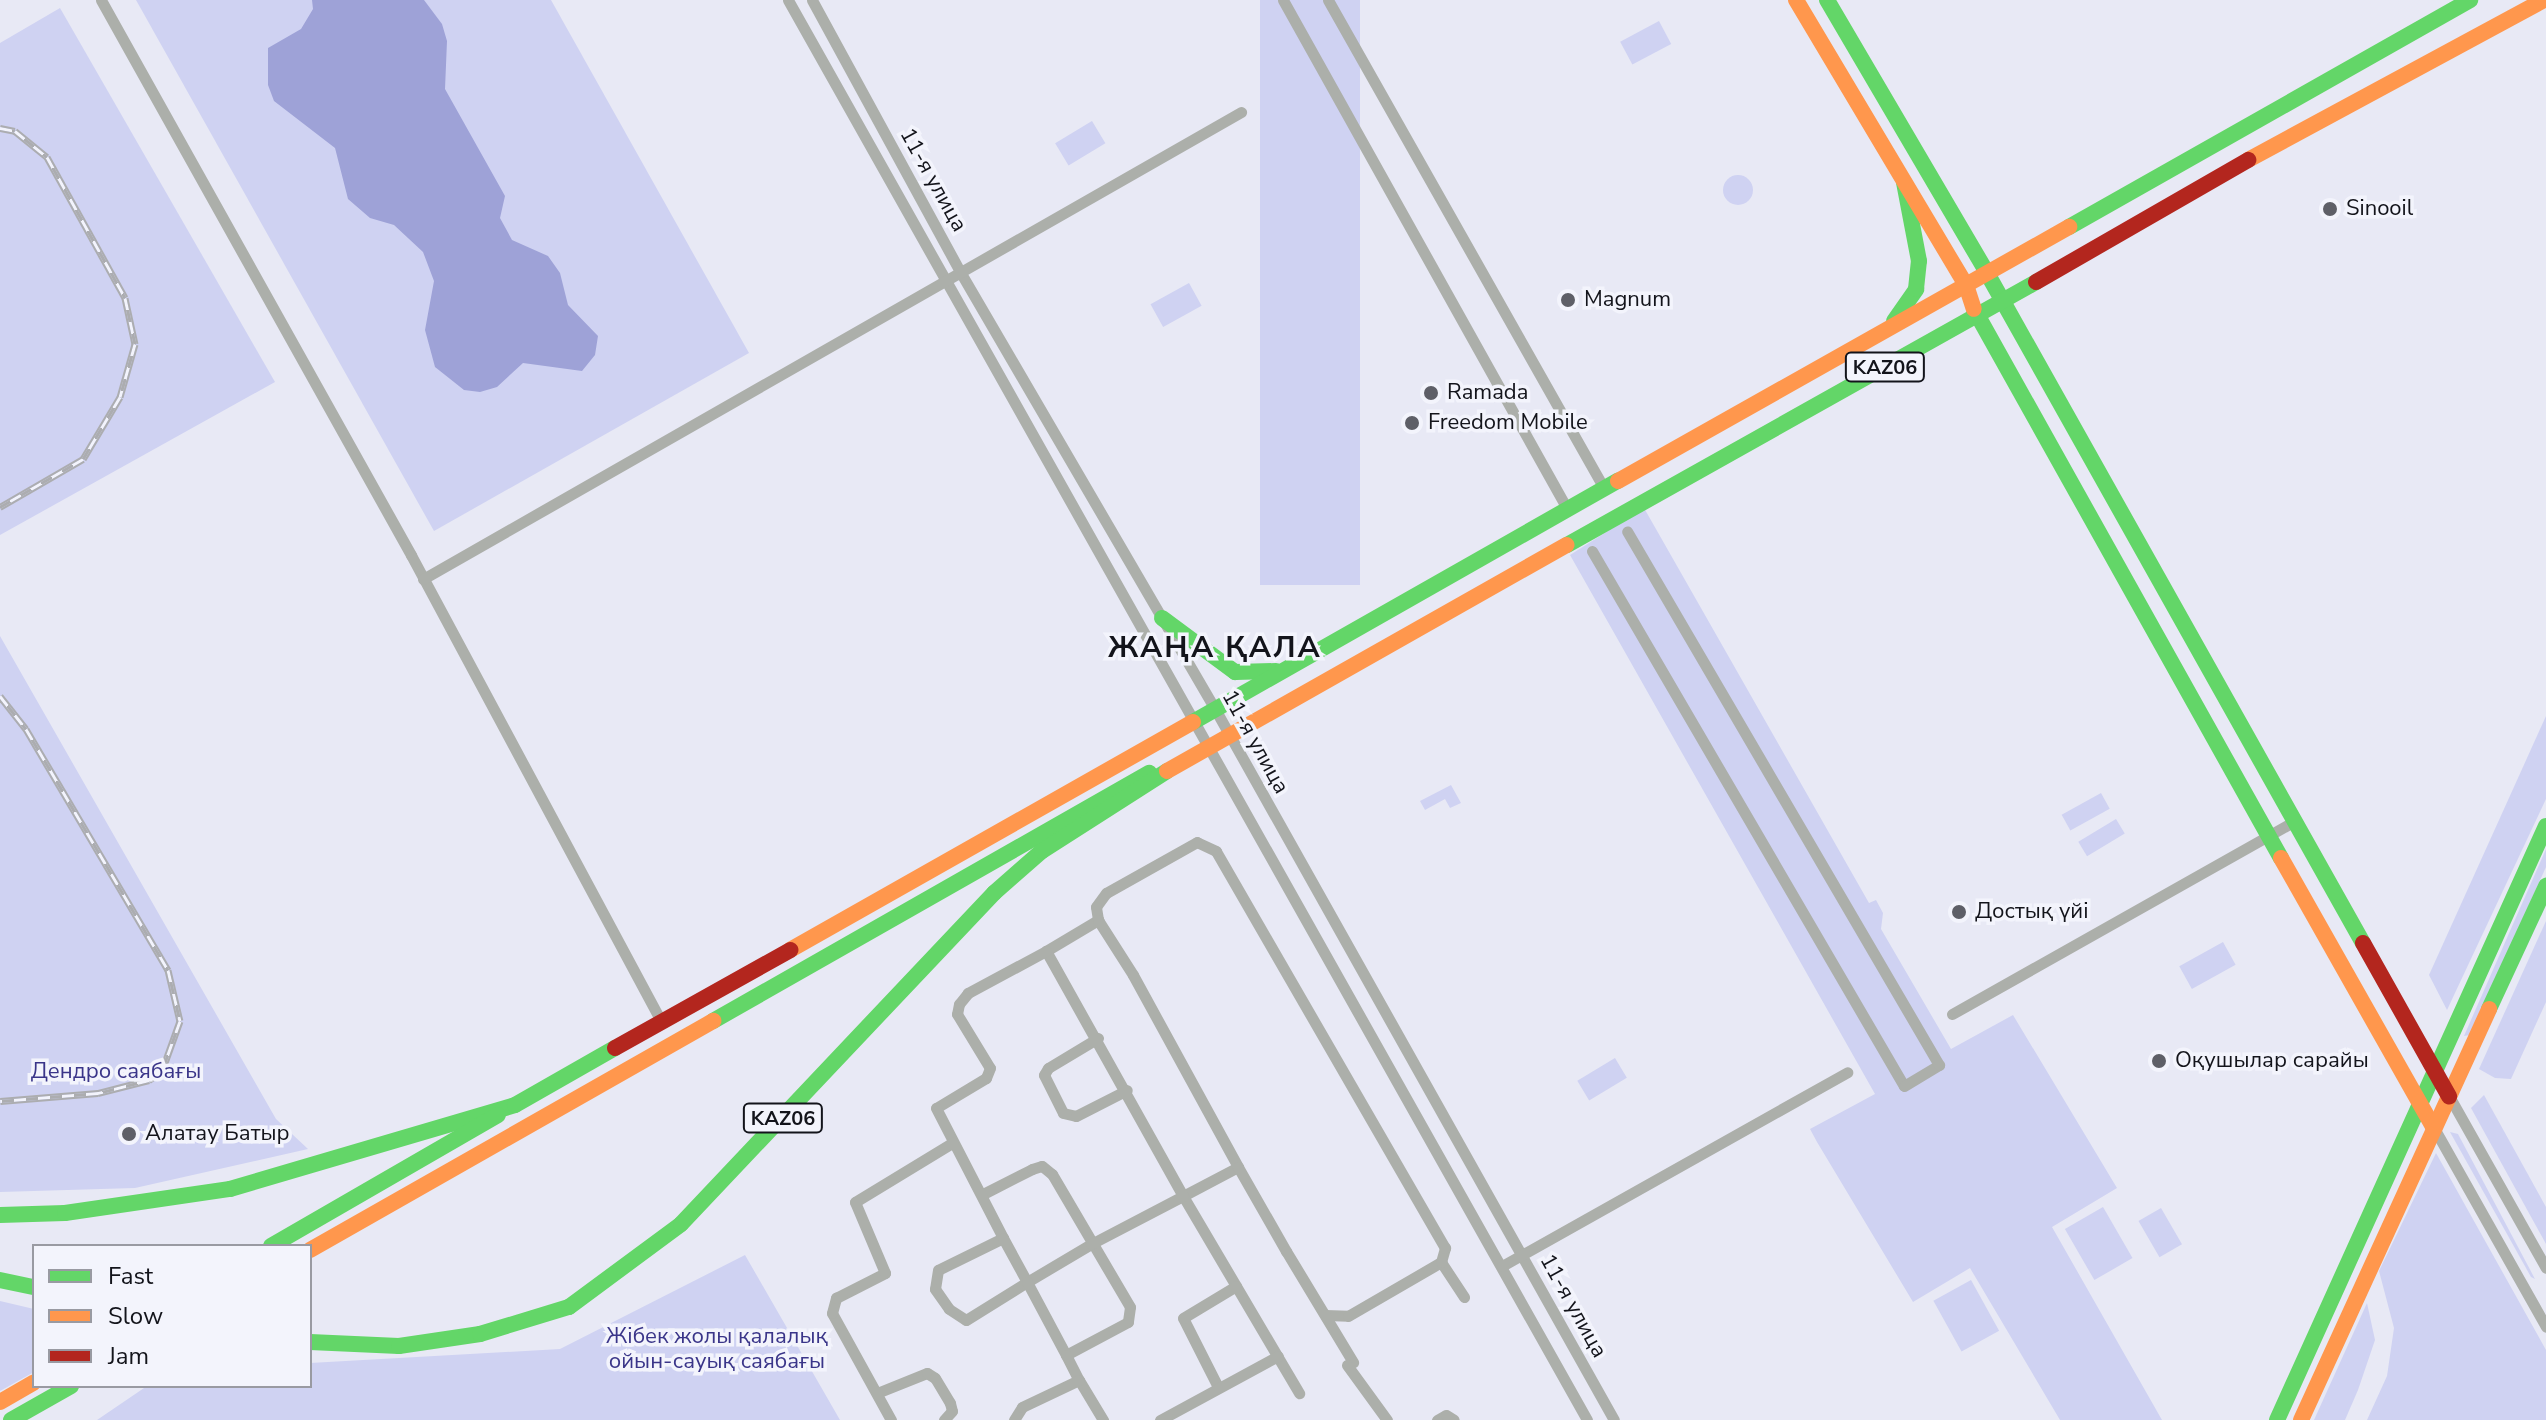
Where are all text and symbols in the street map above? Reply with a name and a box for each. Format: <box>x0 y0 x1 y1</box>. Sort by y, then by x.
street label: 11-я улица <box>894 123 972 237</box>
place label: Sinooil <box>2346 196 2413 222</box>
marker: Sinooil <box>2321 200 2339 218</box>
place label: Magnum <box>1584 287 1671 313</box>
marker: Magnum <box>1559 291 1577 309</box>
road number: KАZ06 <box>1843 351 1927 383</box>
place label: Ramada <box>1447 380 1528 406</box>
marker: Ramada <box>1422 384 1440 402</box>
place label: Freedom Mobile <box>1428 410 1588 436</box>
marker: Freedom Mobile <box>1403 414 1421 432</box>
district label: ЖАҢА ҚАЛА <box>1108 630 1322 666</box>
street label: 11-я улица <box>1216 685 1294 799</box>
place label: Достық үйі <box>1975 899 2088 925</box>
marker: Достық үйі <box>1950 903 1968 921</box>
place label: Оқушылар сарайы <box>2175 1048 2369 1074</box>
marker: Оқушылар сарайы <box>2150 1052 2168 1070</box>
park label: Дендро саябағы <box>31 1059 201 1085</box>
road number: KАZ06 <box>741 1102 825 1134</box>
place label: Алатау Батыр <box>145 1121 290 1147</box>
marker: Алатау Батыр <box>120 1125 138 1143</box>
legend <box>32 1244 312 1388</box>
street label: 11-я улица <box>1534 1249 1612 1363</box>
text: Fast <box>108 1260 153 1292</box>
text: Slow <box>108 1300 163 1332</box>
park label: Жібек жолы қалалық ойын-сауық саябағы <box>606 1323 828 1374</box>
text: Jam <box>108 1340 149 1372</box>

